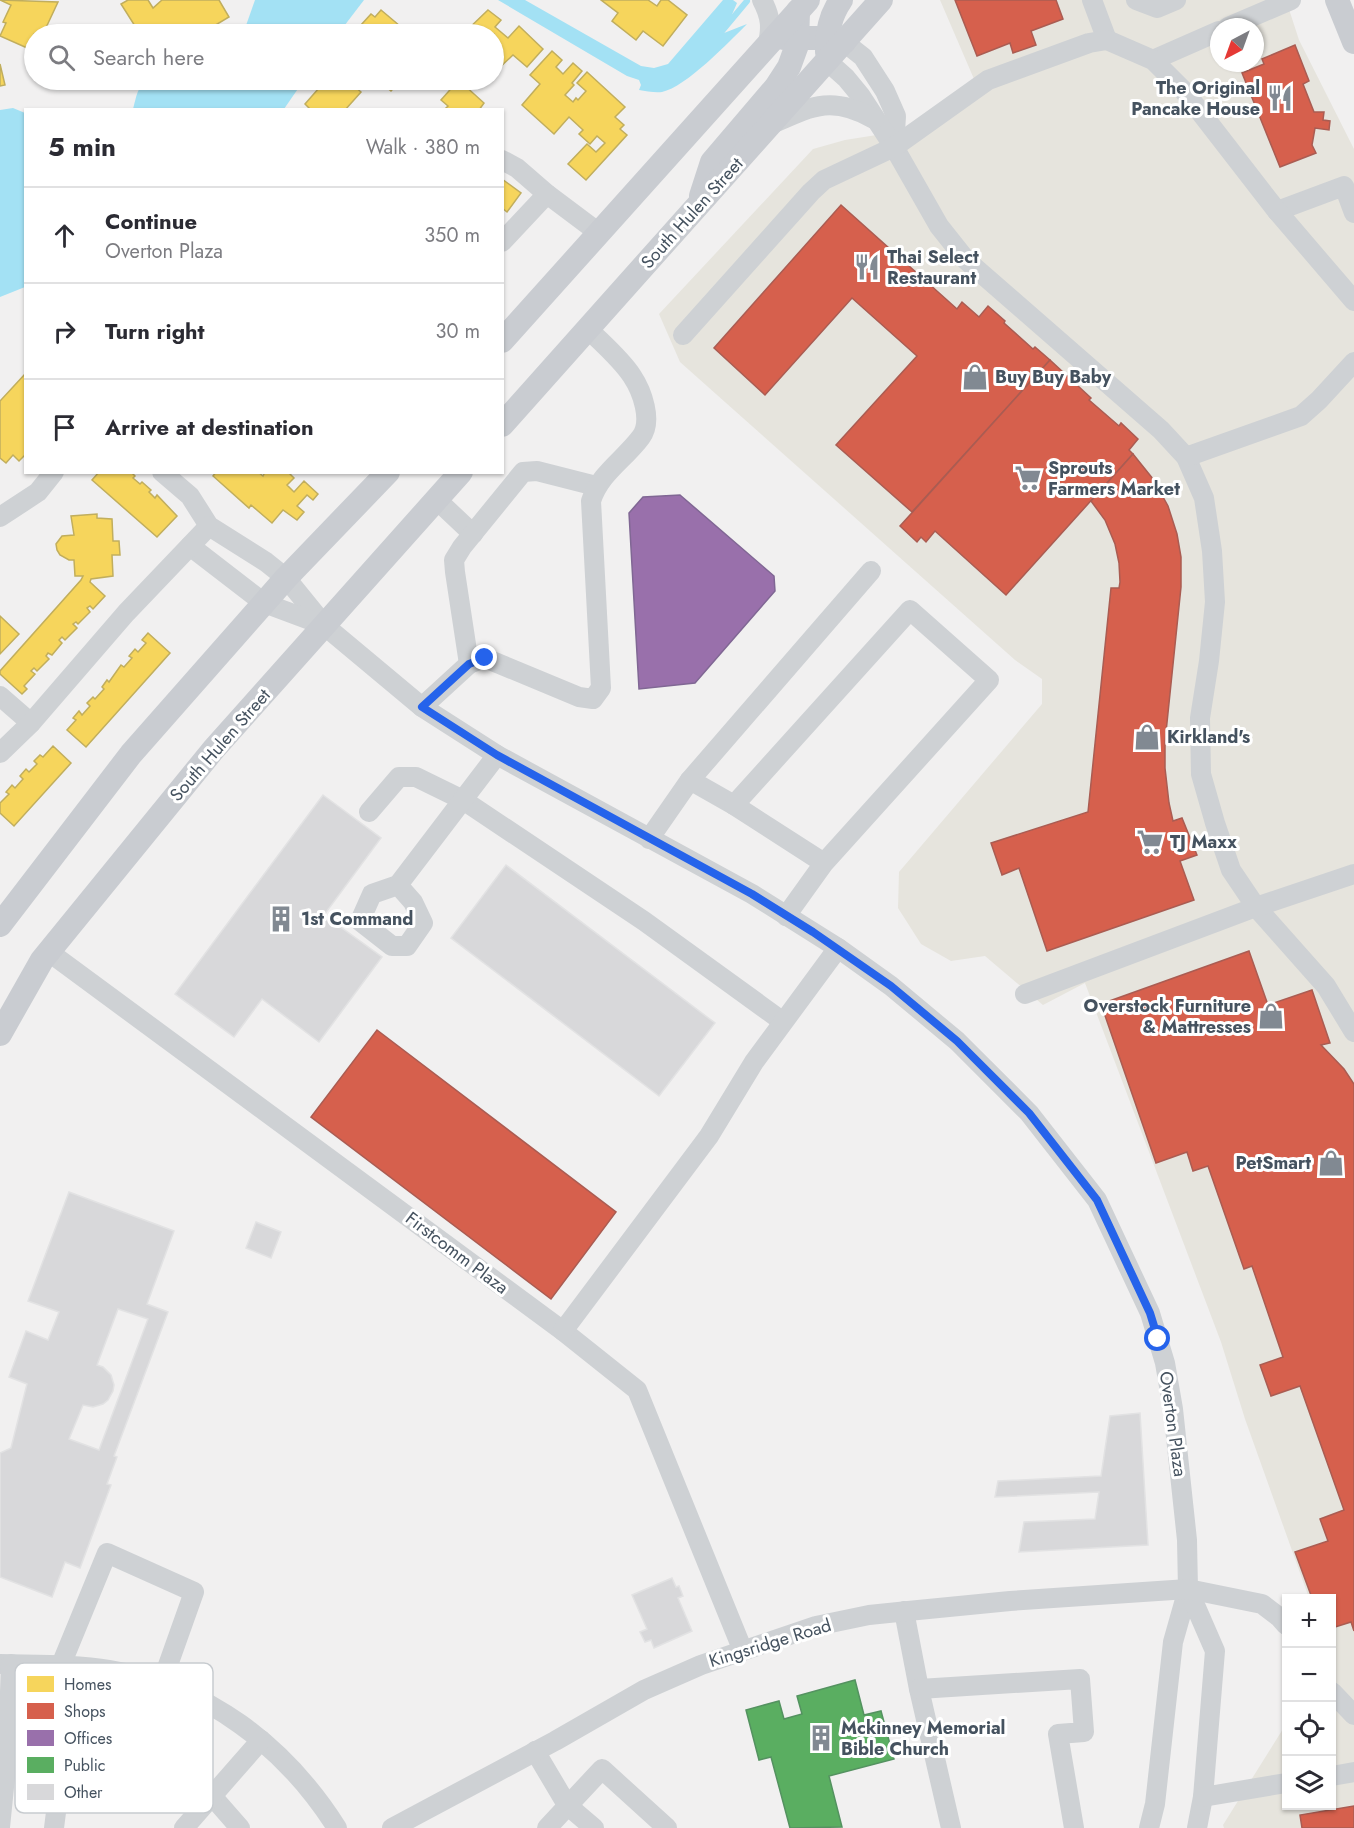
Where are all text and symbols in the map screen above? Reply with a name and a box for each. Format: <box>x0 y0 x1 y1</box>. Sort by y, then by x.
north arrow <box>1210 18 1264 72</box>
search box <box>24 24 504 90</box>
icon: search <box>45 41 78 74</box>
text: Search here <box>93 41 204 73</box>
place label: The Original Pancake House <box>1131 75 1260 122</box>
restaurant icon: The Original Pancake House <box>1265 83 1295 113</box>
text: 5 min <box>48 128 116 166</box>
text: Walk · 380 m <box>366 133 480 162</box>
street label: South Hulen Street <box>635 151 750 274</box>
text: Continue <box>105 205 197 237</box>
icon: ahead <box>48 219 81 252</box>
text: 350 m <box>424 221 480 250</box>
text: Overton Plaza <box>105 237 223 266</box>
place label: Thai Select Restaurant <box>887 244 979 291</box>
restaurant icon: Thai Select Restaurant <box>852 252 882 282</box>
icon: right <box>48 315 81 348</box>
text: Turn right <box>105 315 205 347</box>
text: 30 m <box>435 317 480 346</box>
shop icon: Buy Buy Baby <box>960 362 990 392</box>
place label: Buy Buy Baby <box>995 364 1112 390</box>
icon: arrive <box>48 411 81 444</box>
text: Arrive at destination <box>105 411 314 443</box>
place label: Sprouts Farmers Market <box>1048 455 1180 502</box>
supermarket icon: Sprouts Farmers Market <box>1013 463 1043 493</box>
route end <box>471 644 497 670</box>
street label: South Hulen Street <box>164 682 277 807</box>
shop icon: Kirkland's <box>1132 722 1162 752</box>
place label: Kirkland's <box>1167 724 1250 750</box>
supermarket icon: TJ Maxx <box>1135 827 1165 857</box>
place label: TJ Maxx <box>1170 829 1237 855</box>
building icon: 1st Command <box>266 904 296 934</box>
place label: 1st Command <box>301 906 413 932</box>
place label: Overstock Furniture & Mattresses <box>1084 993 1251 1040</box>
shop icon: Overstock Furniture & Mattresses <box>1256 1001 1286 1031</box>
shop icon: PetSmart <box>1316 1148 1346 1178</box>
place label: PetSmart <box>1235 1150 1311 1176</box>
street label: Firstcomm Plaza <box>400 1206 514 1300</box>
route start <box>1144 1325 1170 1351</box>
street label: Overton Plaza <box>1153 1370 1193 1478</box>
map controls <box>1282 1594 1336 1810</box>
button: + <box>1282 1594 1336 1648</box>
street label: Kingsridge Road <box>706 1612 834 1674</box>
button: − <box>1282 1648 1336 1702</box>
legend <box>15 1663 213 1813</box>
text: Homes <box>64 1673 111 1696</box>
text: Shops <box>64 1700 105 1723</box>
button: locate <box>1282 1702 1336 1756</box>
place label: Mckinney Memorial Bible Church <box>841 1715 1005 1762</box>
building icon: Mckinney Memorial Bible Church <box>806 1723 836 1753</box>
text: Offices <box>64 1727 112 1750</box>
text: Public <box>64 1754 105 1777</box>
button: layers <box>1282 1756 1336 1810</box>
text: Other <box>64 1781 103 1804</box>

